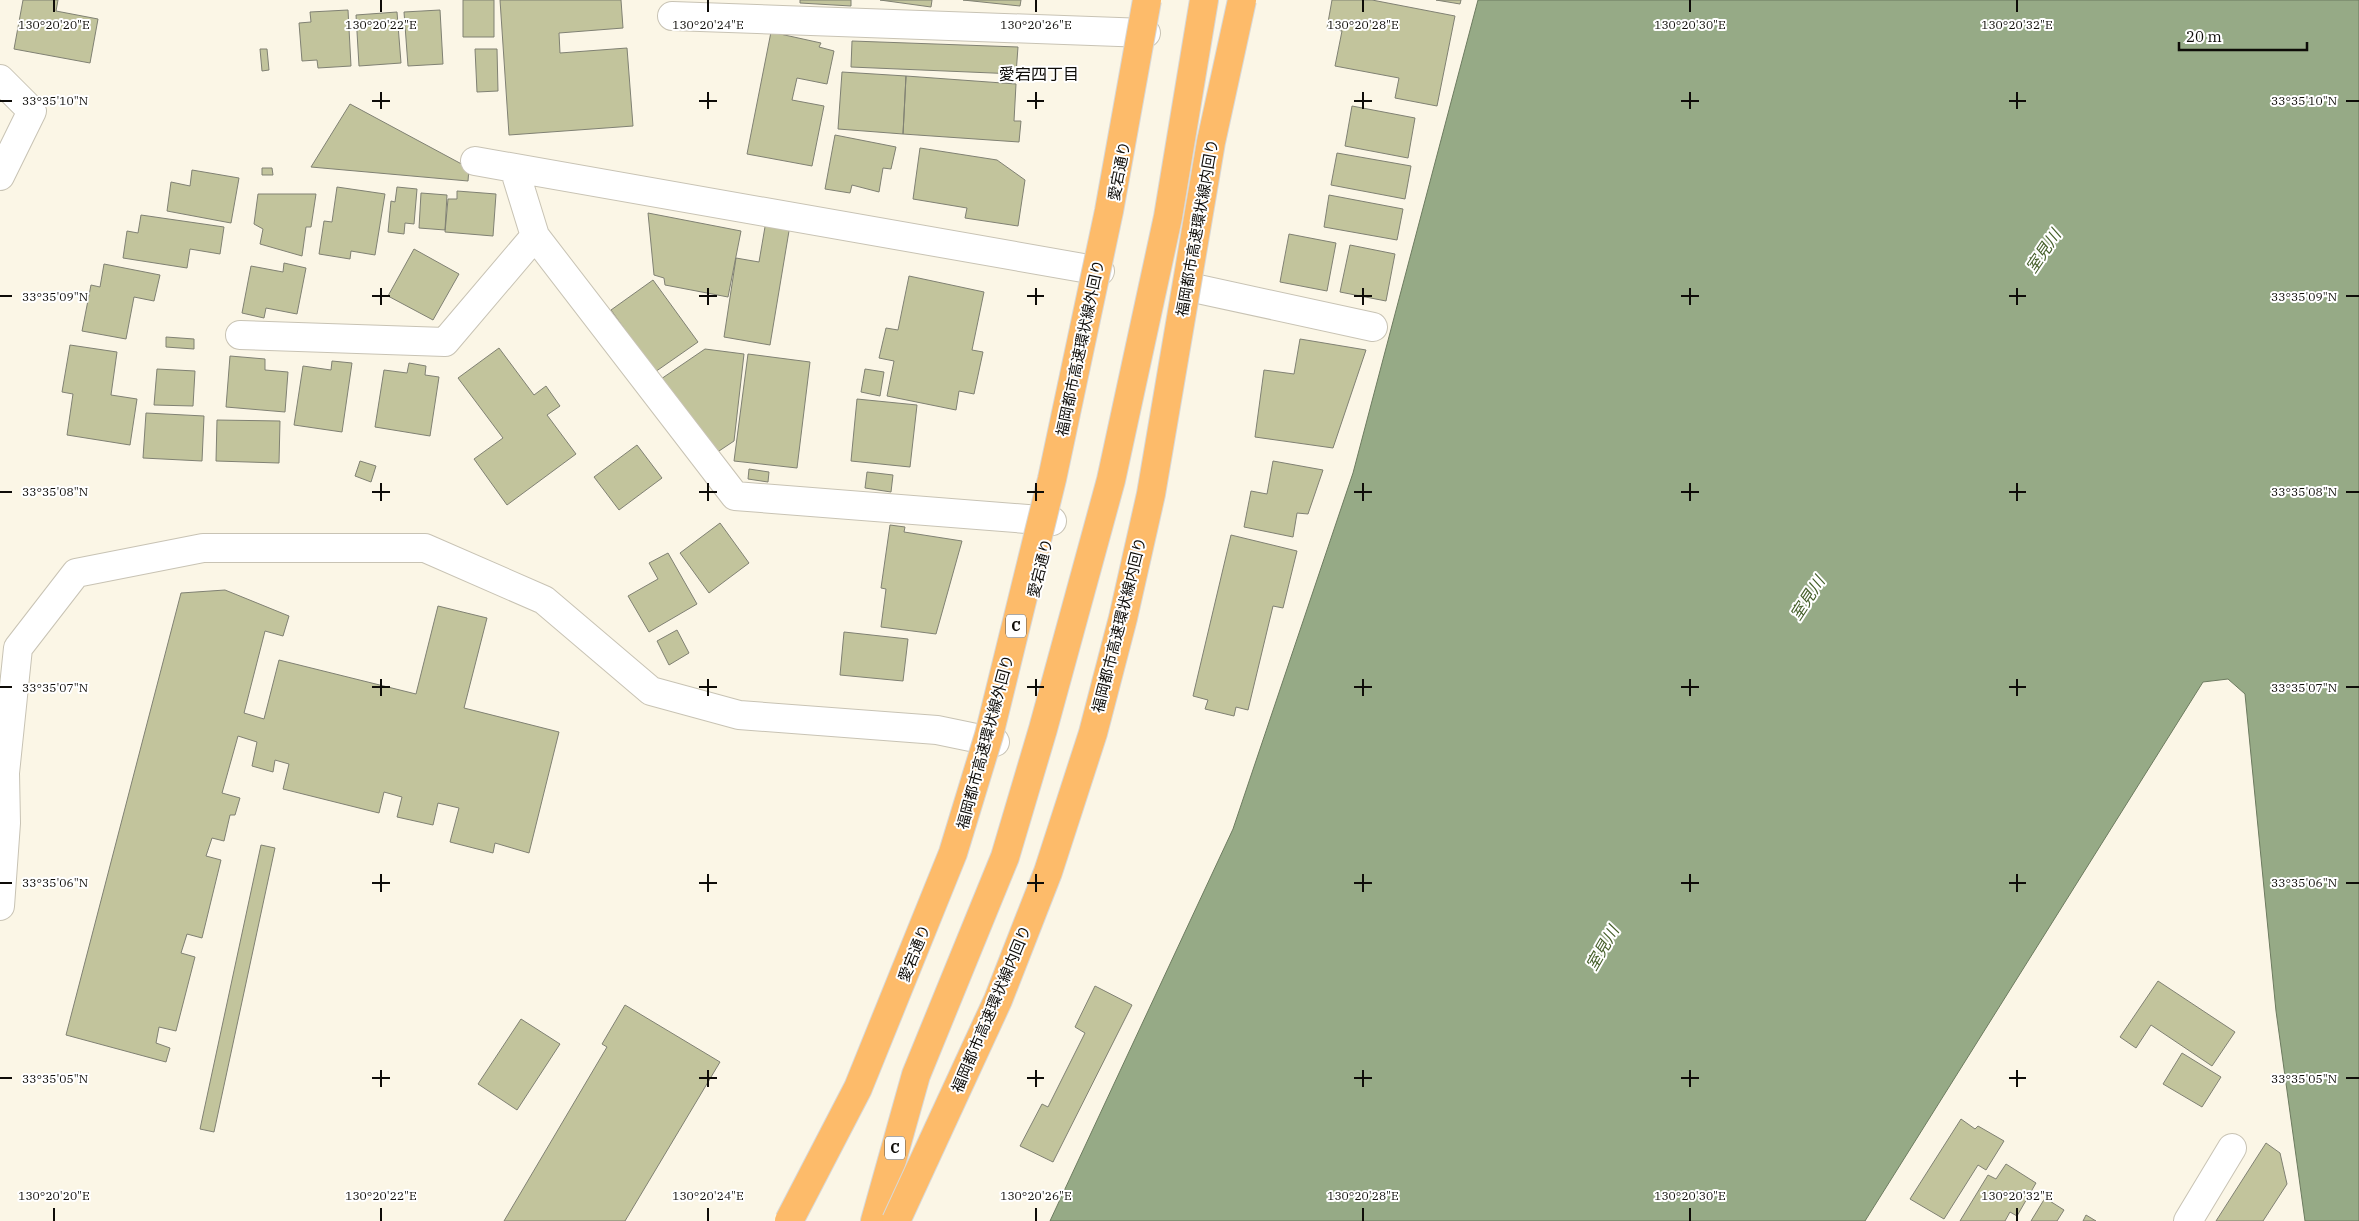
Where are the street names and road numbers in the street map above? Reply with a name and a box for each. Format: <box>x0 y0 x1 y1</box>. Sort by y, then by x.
street label: 福岡都市高速環状線内回り <box>1172 138 1222 318</box>
street label: 愛宕通り <box>1104 140 1134 202</box>
street label: 福岡都市高速環状線外回り <box>1052 258 1108 438</box>
street label: 福岡都市高速環状線内回り <box>1088 535 1150 715</box>
street label: 愛宕通り <box>1024 537 1056 599</box>
road number: C <box>1006 614 1026 638</box>
street label: 福岡都市高速環状線外回り <box>953 653 1017 831</box>
street label: 愛宕通り <box>894 922 934 984</box>
street label: 福岡都市高速環状線内回り <box>947 922 1035 1096</box>
road number: C <box>885 1136 905 1160</box>

